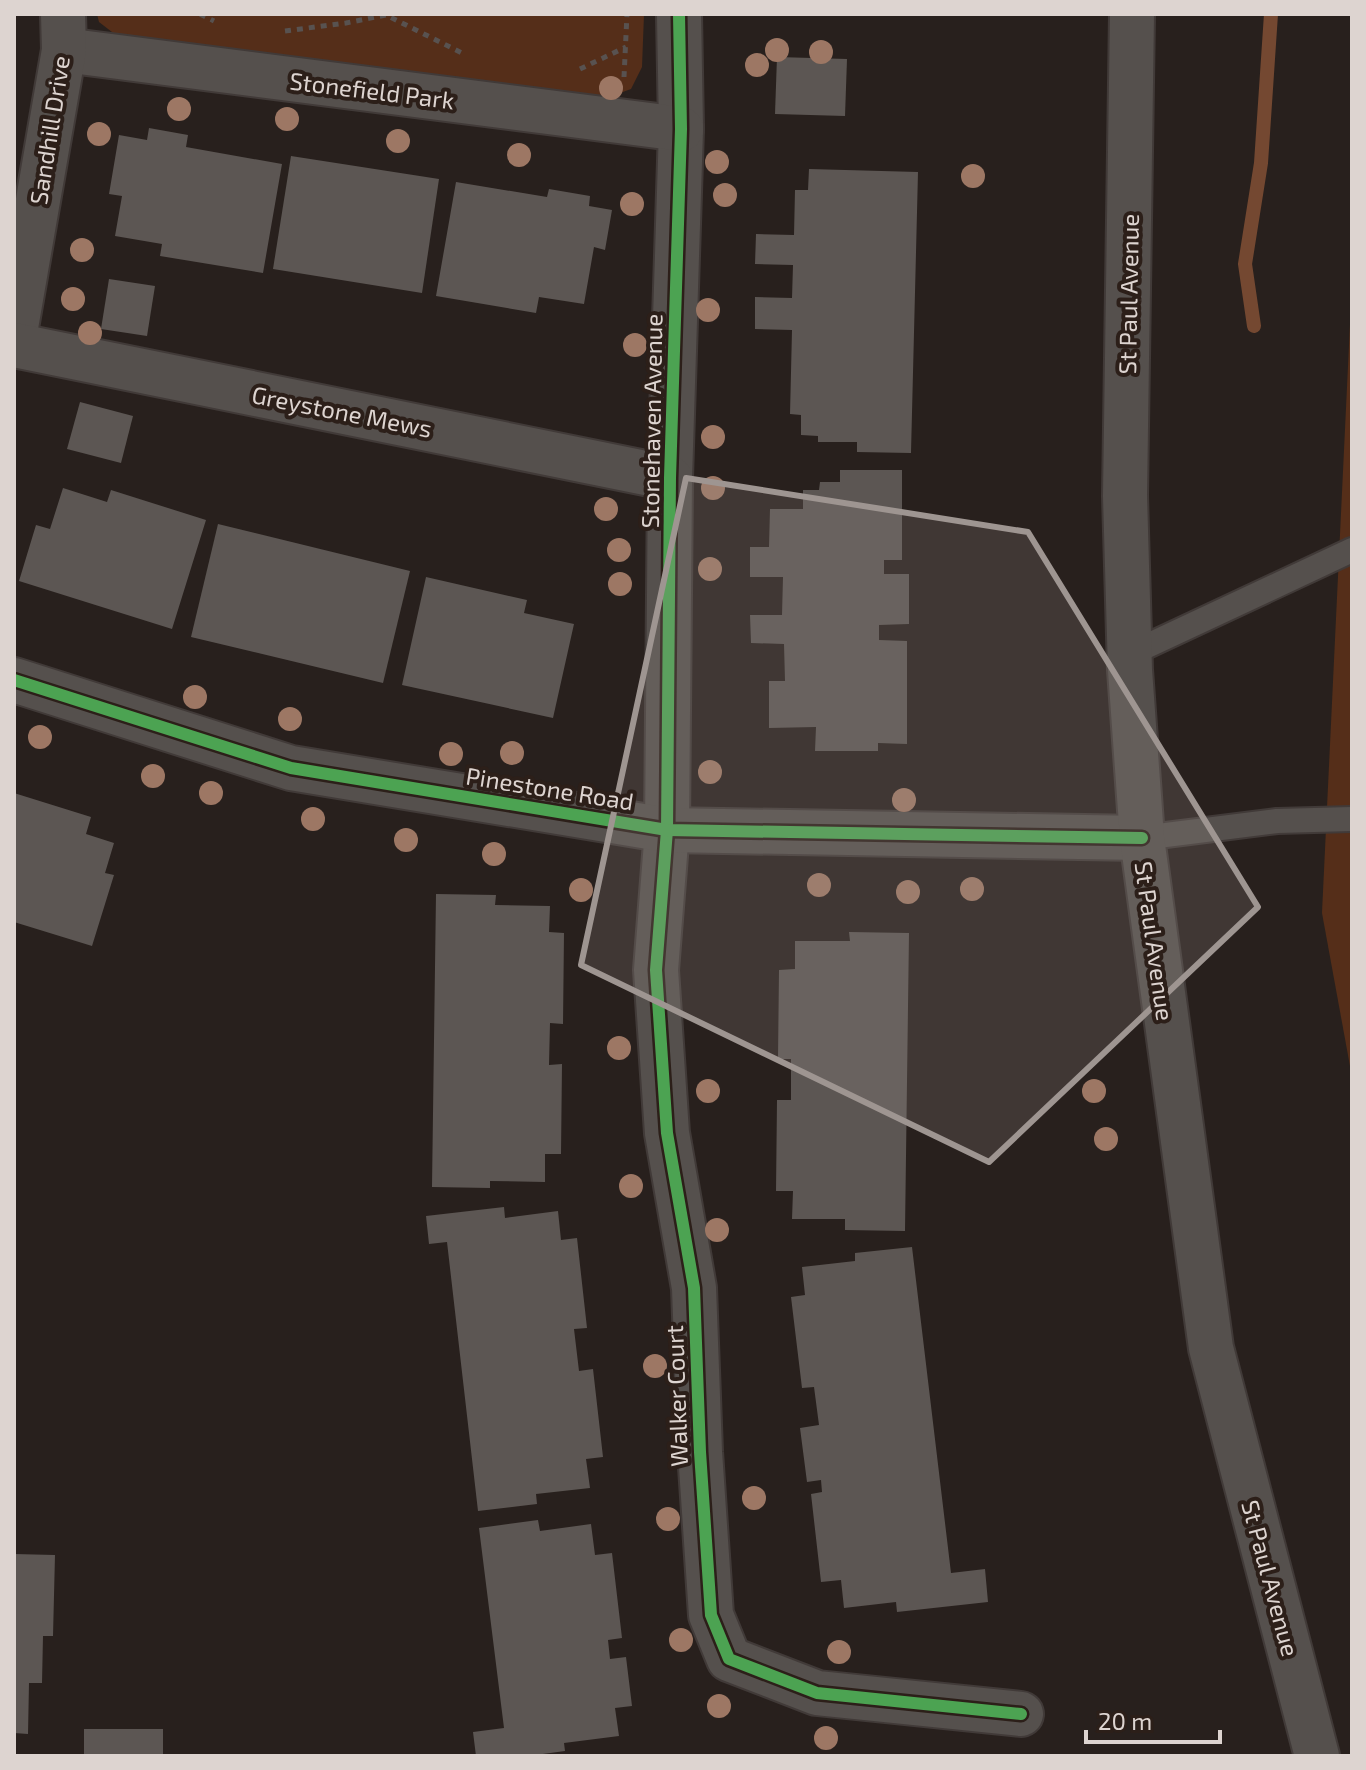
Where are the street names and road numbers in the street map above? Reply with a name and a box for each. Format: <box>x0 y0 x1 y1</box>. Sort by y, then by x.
street label: Sandhill Drive <box>23 54 75 206</box>
street label: Stonefield Park <box>288 66 456 114</box>
street label: St Paul Avenue <box>1112 214 1144 374</box>
street label: Stonehaven Avenue <box>635 313 667 529</box>
street label: Greystone Mews <box>249 379 435 443</box>
street label: Pinestone Road <box>464 760 636 816</box>
street label: St Paul Avenue <box>1129 860 1181 1022</box>
street label: Walker Court <box>659 1325 693 1467</box>
street label: St Paul Avenue <box>1236 1497 1306 1659</box>

